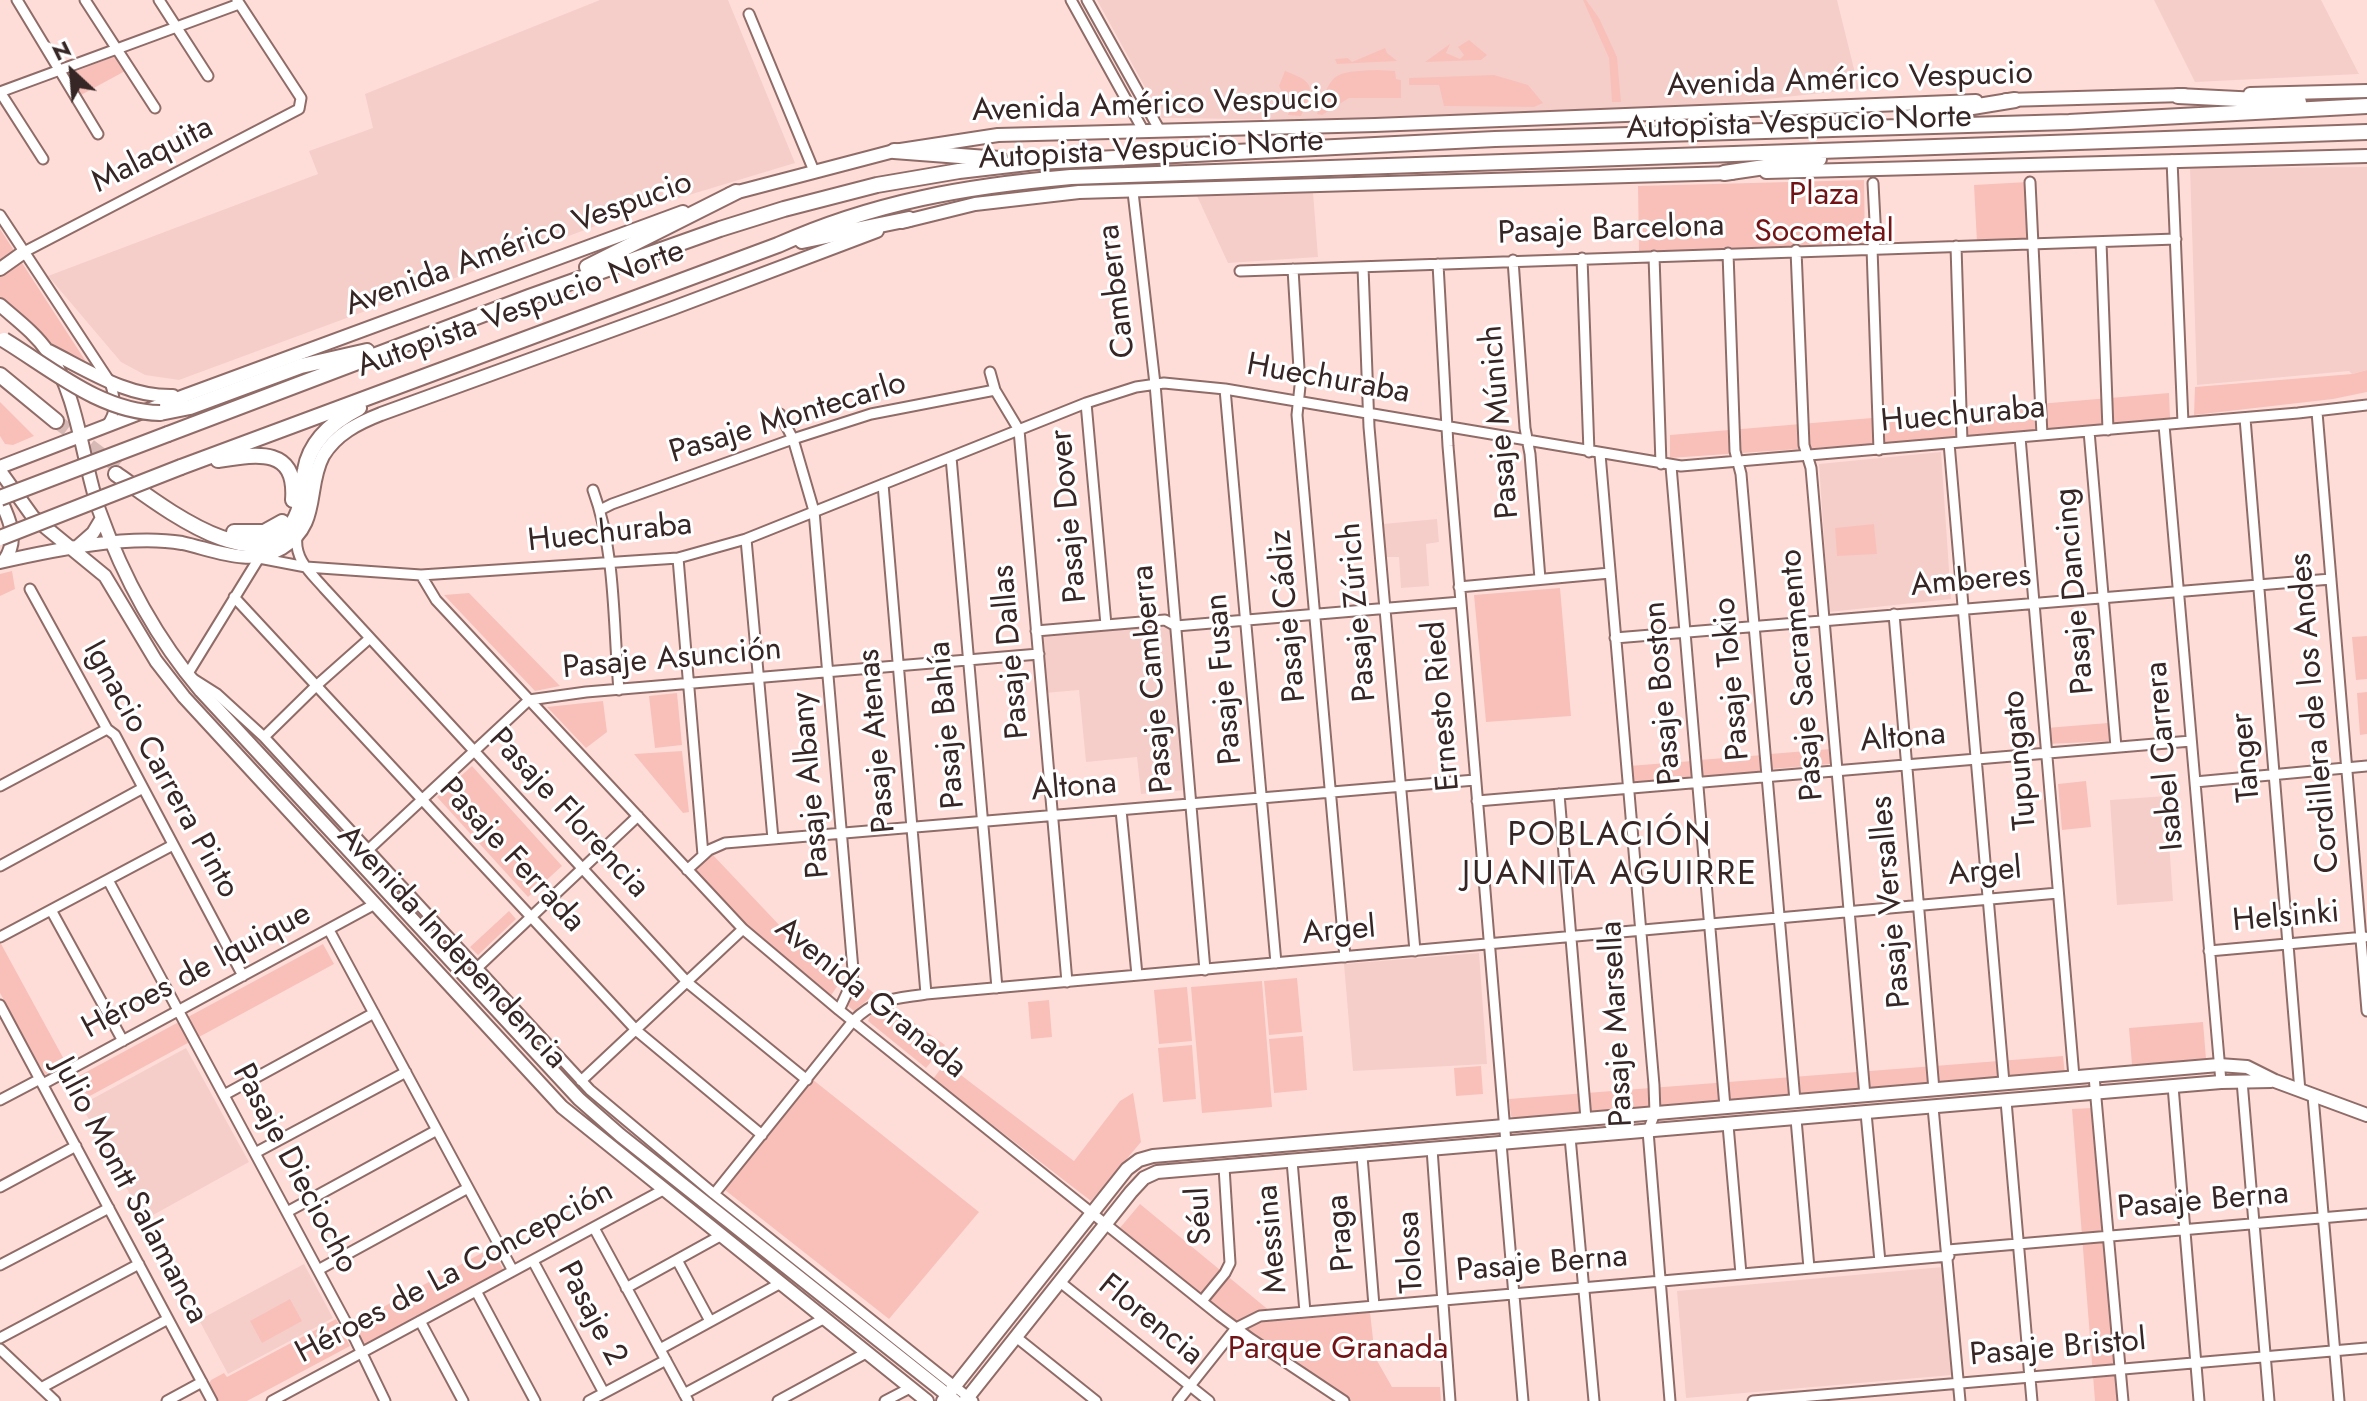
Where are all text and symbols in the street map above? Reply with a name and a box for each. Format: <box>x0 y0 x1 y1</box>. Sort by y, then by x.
north arrow <box>32 32 112 112</box>
text: N <box>47 32 76 69</box>
street label: Avenida Américo Vespucio <box>1666 55 2034 107</box>
street label: Avenida Américo Vespucio <box>971 80 1339 132</box>
street label: Autopista Vespucio Norte <box>1626 99 1972 149</box>
street label: Malaquita <box>86 109 220 203</box>
street label: Autopista Vespucio Norte <box>977 123 1325 179</box>
street label: Avenida Américo Vespucio <box>340 164 698 326</box>
park label: Plaza Socometal <box>1754 177 1894 252</box>
street label: Pasaje Barcelona <box>1497 208 1725 254</box>
street label: Camberra <box>1091 222 1145 360</box>
street label: Autopista Vespucio Norte <box>352 233 690 387</box>
street label: Pasaje Múnich <box>1473 324 1529 520</box>
street label: Huechuraba <box>1243 347 1413 413</box>
street label: Pasaje Montecarlo <box>665 365 911 473</box>
street label: Huechuraba <box>1879 390 2047 442</box>
street label: Pasaje Dover <box>1043 428 1097 604</box>
street label: Pasaje Dancing <box>2048 486 2104 696</box>
street label: Huechuraba <box>526 506 694 562</box>
street label: Pasaje Zúrich <box>1332 521 1386 703</box>
street label: Pasaje Cádiz <box>1262 528 1316 704</box>
street label: Pasaje Sacramento <box>1773 548 1833 802</box>
street label: Cordillera de los Andes <box>2283 551 2349 875</box>
street label: Amberes <box>1909 558 2033 606</box>
street label: Pasaje Dallas <box>985 563 1039 741</box>
street label: Pasaje Camberra <box>1125 563 1183 795</box>
street label: Pasaje Fusan <box>1198 592 1252 766</box>
street label: Pasaje Tokio <box>1707 596 1759 762</box>
street label: Pasaje Boston <box>1637 599 1691 787</box>
street label: Ernesto Ried <box>1416 619 1470 793</box>
street label: Pasaje Asunción <box>561 631 783 689</box>
street label: Ignacio Carrera Pinto <box>73 635 247 905</box>
street label: Pasaje Bahía <box>922 640 974 810</box>
street label: Pasaje Atenas <box>851 647 905 835</box>
street label: Isabel Carrera <box>2139 660 2193 852</box>
street label: Tupungato <box>1996 689 2046 831</box>
street label: Pasaje Albany <box>785 690 839 880</box>
street label: Tanger <box>2224 711 2270 803</box>
street label: Altona <box>1859 716 1947 762</box>
street label: Pasaje Florencia <box>480 721 656 907</box>
street label: Altona <box>1030 765 1118 811</box>
street label: Pasaje Ferrada <box>430 771 592 941</box>
street label: Pasaje Versalles <box>1864 794 1920 1010</box>
district label: POBLACIÓN JUANITA AGUIRRE <box>1462 817 1758 896</box>
street label: Avenida Independencia <box>328 818 574 1078</box>
street label: Argel <box>1947 851 2023 895</box>
street label: Helsinki <box>2231 894 2341 942</box>
street label: Héroes de Iquique <box>76 896 318 1048</box>
street label: Avenida Granada <box>767 910 973 1088</box>
street label: Argel <box>1301 910 1377 954</box>
street label: Pasaje Marsella <box>1593 920 1643 1128</box>
street label: Julio Montt Salamanca <box>43 1051 215 1331</box>
street label: Pasaje Dieciocho <box>223 1058 365 1280</box>
street label: Héroes de La Concepción <box>290 1173 620 1373</box>
street label: Pasaje Berna <box>2116 1175 2290 1229</box>
street label: Messina <box>1249 1183 1297 1295</box>
street label: Séul <box>1180 1186 1222 1246</box>
street label: Praga <box>1320 1193 1364 1273</box>
street label: Tolosa <box>1391 1210 1433 1294</box>
street label: Pasaje Berna <box>1455 1238 1629 1292</box>
street label: Pasaje 2 <box>548 1255 634 1373</box>
street label: Florencia <box>1090 1267 1210 1375</box>
street label: Pasaje Bristol <box>1968 1322 2148 1376</box>
park label: Parque Granada <box>1228 1331 1448 1369</box>

